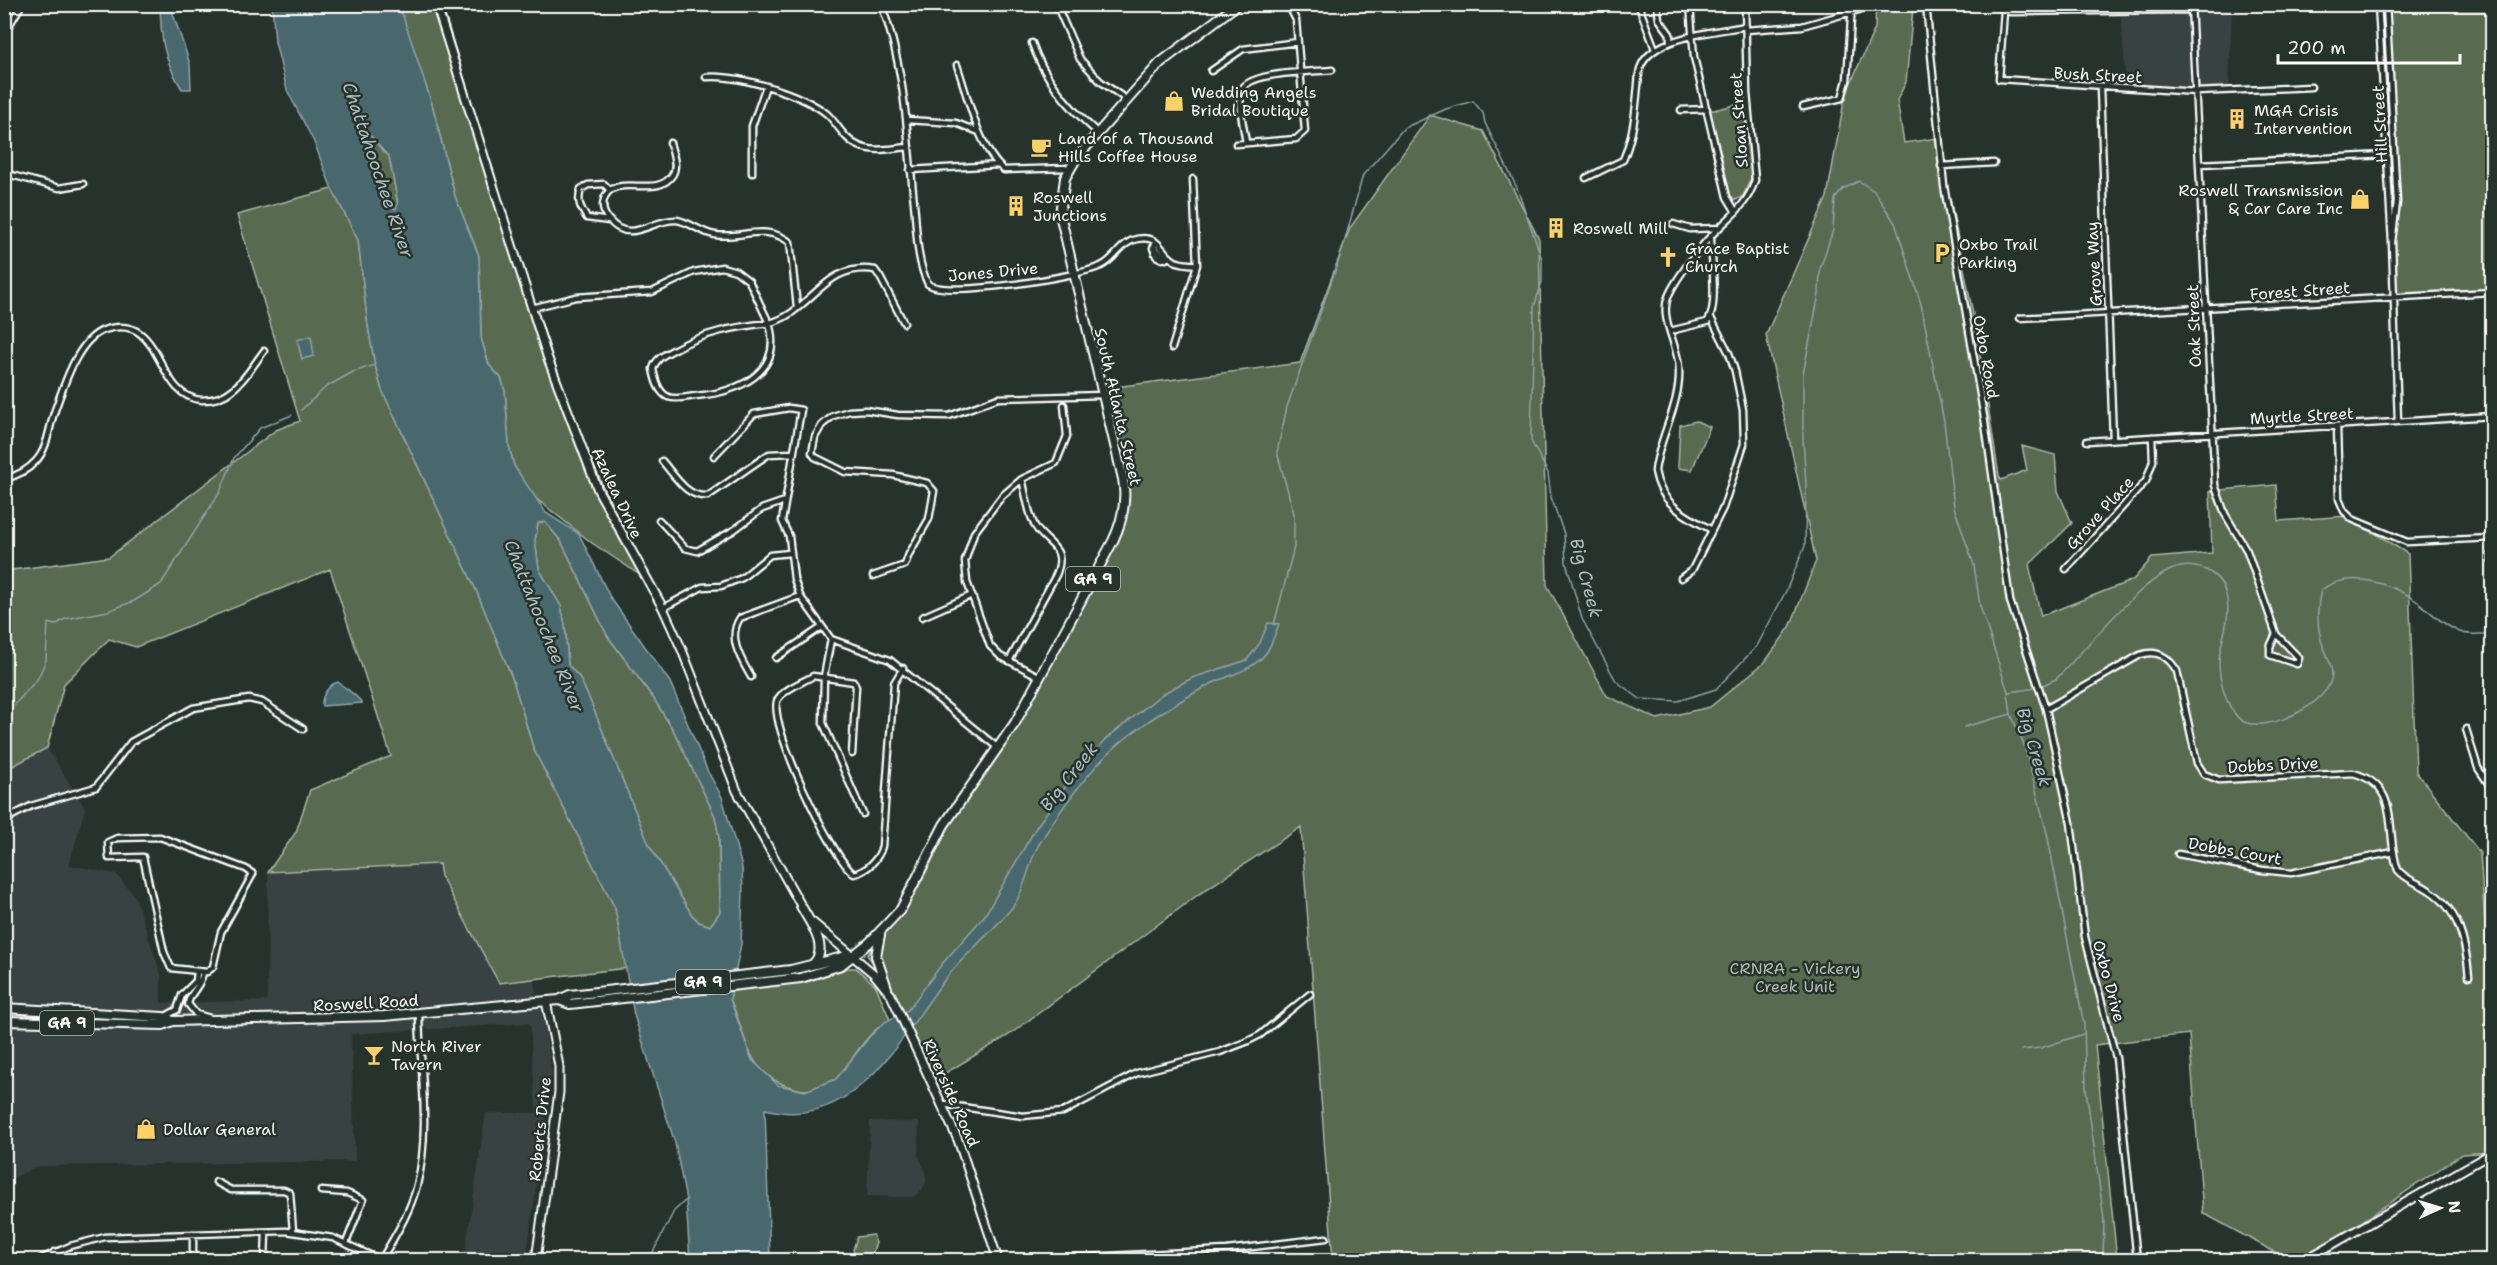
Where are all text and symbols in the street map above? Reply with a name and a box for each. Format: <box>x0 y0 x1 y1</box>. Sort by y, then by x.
scale bar <box>2278 27 2460 65</box>
text: 200 m <box>2287 36 2346 60</box>
street label: Bush Street <box>2053 62 2143 88</box>
street label: Sloan Street <box>1725 72 1753 168</box>
water label: Chattahoochee River <box>337 79 419 261</box>
place label: Wedding Angels Bridal Boutique <box>1191 82 1317 121</box>
street label: Hill Street <box>2367 84 2393 164</box>
shop icon: Wedding Angels Bridal Boutique <box>1162 89 1186 113</box>
place label: MGA Crisis Intervention <box>2254 100 2352 139</box>
building icon: MGA Crisis Intervention <box>2225 107 2249 131</box>
place label: Land of a Thousand Hills Coffee House <box>1058 128 1214 167</box>
cafe icon: Land of a Thousand Hills Coffee House <box>1029 135 1053 159</box>
place label: Roswell Transmission & Car Care Inc <box>2179 180 2343 219</box>
place label: Roswell Junctions <box>1033 187 1107 226</box>
shop icon: Roswell Transmission & Car Care Inc <box>2348 187 2372 211</box>
building icon: Roswell Junctions <box>1004 194 1028 218</box>
building icon: Roswell Mill <box>1544 216 1568 240</box>
place label: Roswell Mill <box>1573 218 1668 239</box>
street label: Grove Way <box>2081 221 2107 307</box>
place label: Oxbo Trail Parking <box>1959 234 2038 273</box>
place label: Grace Baptist Church <box>1685 238 1789 277</box>
parking icon: Oxbo Trail Parking <box>1930 241 1954 265</box>
church icon: Grace Baptist Church <box>1656 245 1680 269</box>
street label: Jones Drive <box>947 258 1039 286</box>
street label: Forest Street <box>2249 277 2351 305</box>
street label: Oak Street <box>2182 284 2206 368</box>
street label: Oxbo Road <box>1968 313 2004 401</box>
street label: South Atlanta Street <box>1090 326 1146 488</box>
street label: Myrtle Street <box>2249 403 2355 429</box>
street label: Azalea Drive <box>587 444 647 542</box>
street label: Grove Place <box>2061 472 2139 554</box>
water label: Big Creek <box>1564 535 1608 621</box>
water label: Chattahoochee River <box>498 536 590 716</box>
road number: GA 9 <box>1066 567 1120 591</box>
water label: Big Creek <box>2011 704 2058 790</box>
water label: Big Creek <box>1034 737 1104 817</box>
street label: Dobbs Drive <box>2227 752 2319 778</box>
street label: Dobbs Court <box>2187 832 2283 870</box>
street label: Oxbo Drive <box>2088 938 2130 1024</box>
park label: CRNRA - Vickery Creek Unit <box>1730 958 1860 997</box>
road number: GA 9 <box>676 970 730 994</box>
street label: Roswell Road <box>313 990 419 1016</box>
road number: GA 9 <box>40 1011 94 1035</box>
place label: North River Tavern <box>391 1036 482 1075</box>
street label: Riverside Road <box>918 1036 984 1150</box>
bar icon: North River Tavern <box>362 1043 386 1067</box>
street label: Roberts Drive <box>524 1076 556 1182</box>
shop icon: Dollar General <box>134 1117 158 1141</box>
place label: Dollar General <box>163 1119 276 1140</box>
north arrow <box>2410 1178 2470 1238</box>
text: N <box>2444 1200 2465 1214</box>

